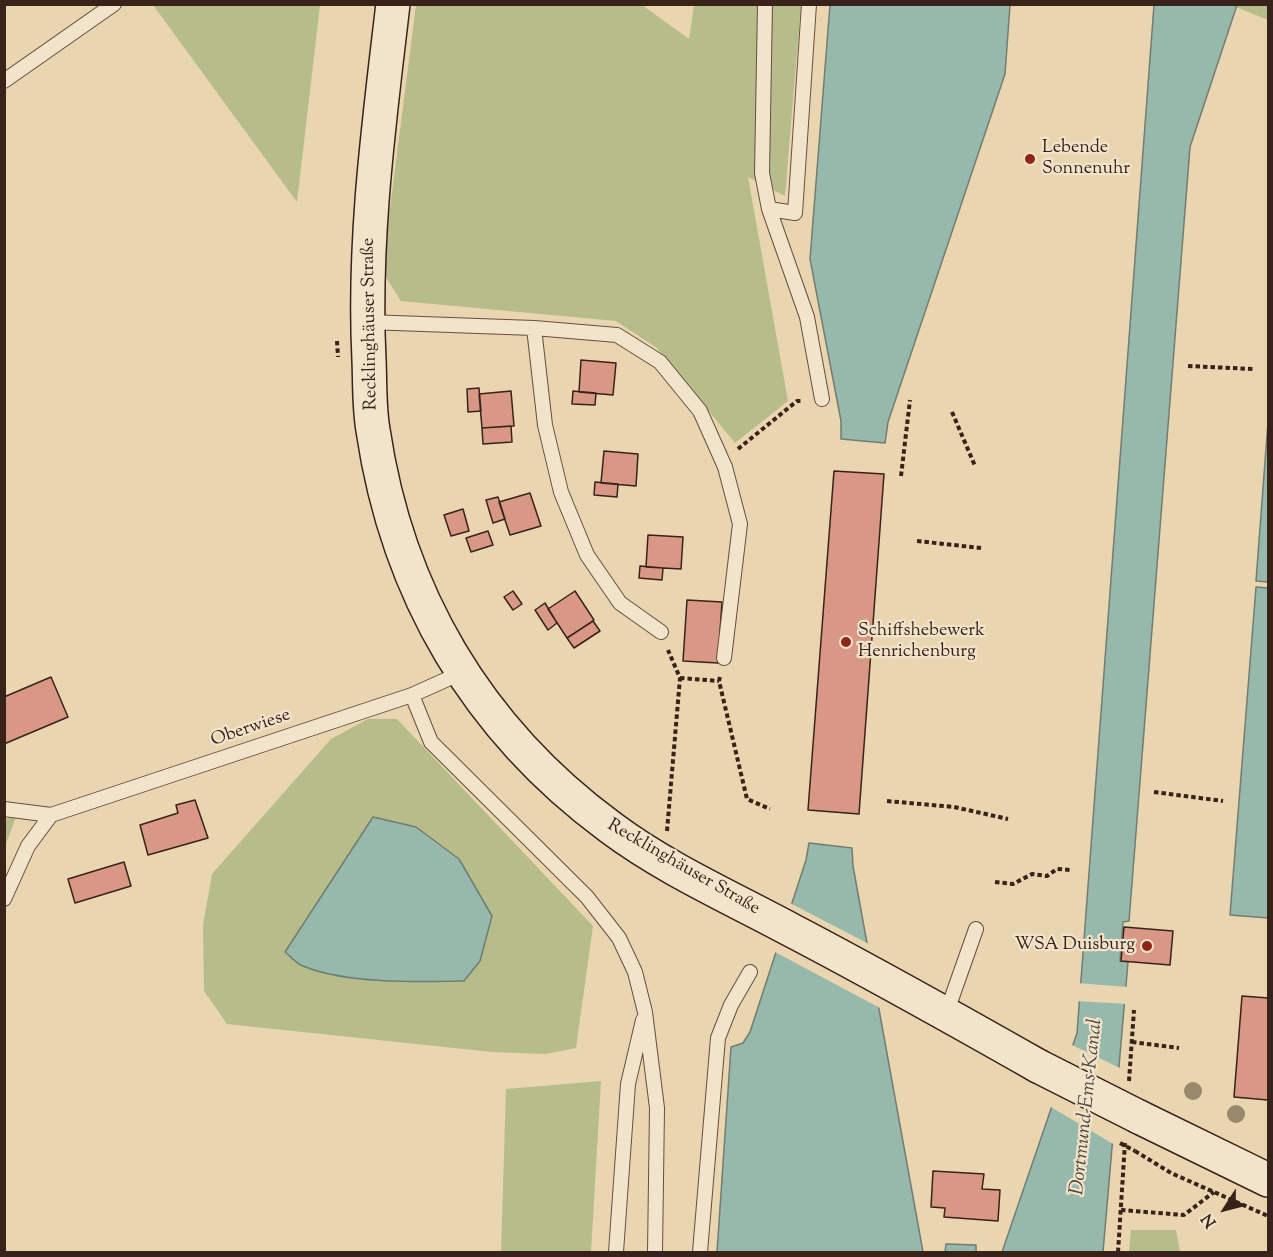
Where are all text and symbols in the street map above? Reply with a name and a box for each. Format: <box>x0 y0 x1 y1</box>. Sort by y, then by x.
place label: Lebende Sonnenuhr <box>1042 138 1130 180</box>
marker: Lebende Sonnenuhr <box>1023 152 1037 166</box>
street label: Recklinghäuser Straße <box>359 237 383 411</box>
place label: Schiffshebewerk Henrichenburg <box>858 621 985 664</box>
marker: Schiffshebewerk Henrichenburg <box>839 635 853 649</box>
street label: Oberwiese <box>208 705 294 753</box>
street label: Recklinghäuser Straße <box>603 815 763 921</box>
place label: WSA Duisburg <box>1014 935 1135 957</box>
marker: WSA Duisburg <box>1140 939 1154 953</box>
water label: Dortmund-Ems-Kanal <box>1067 1018 1109 1196</box>
north arrow <box>1195 1179 1255 1239</box>
text: N <box>1197 1208 1223 1232</box>

